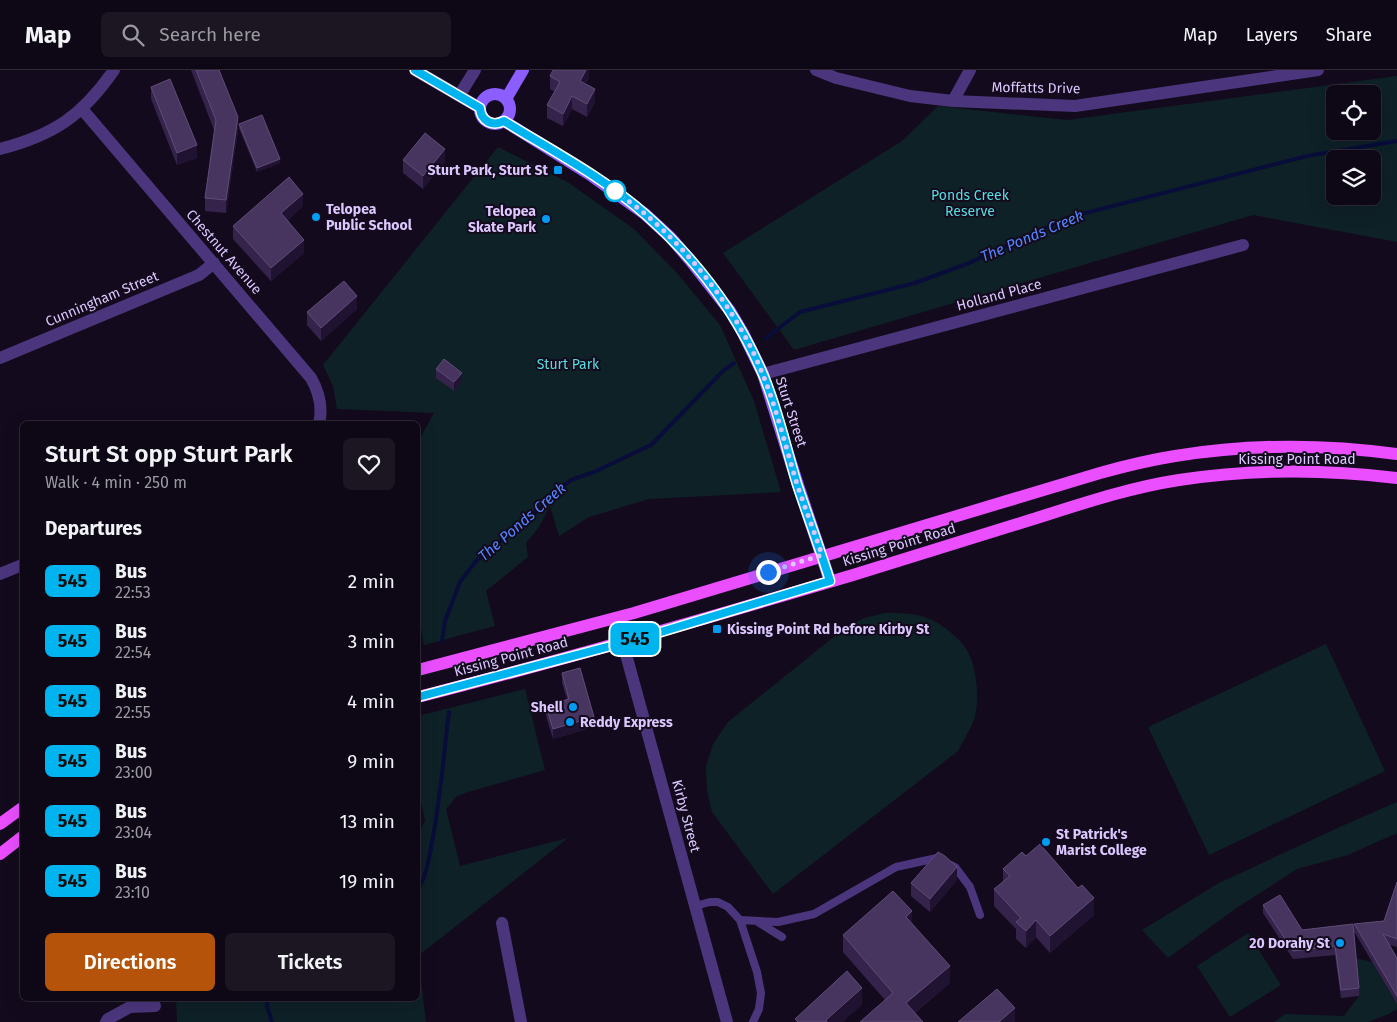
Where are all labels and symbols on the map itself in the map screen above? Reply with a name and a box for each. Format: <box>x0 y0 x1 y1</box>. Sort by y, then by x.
street label: Moffatts Drive <box>991 79 1081 97</box>
place label: Sturt Park, Sturt St <box>428 162 549 179</box>
marker: Sturt Park, Sturt St <box>552 164 564 176</box>
unlabelled marker <box>604 180 626 202</box>
park label: Ponds Creek Reserve <box>931 187 1010 220</box>
place label: Telopea Public School <box>326 201 413 234</box>
place label: Telopea Skate Park <box>468 203 536 236</box>
street label: Chestnut Avenue <box>183 206 265 298</box>
water label: The Ponds Creek <box>978 206 1086 266</box>
marker: Telopea Public School <box>310 211 322 223</box>
marker: Telopea Skate Park <box>540 213 552 225</box>
street label: Cunningham Street <box>43 267 162 330</box>
street label: Holland Place <box>955 275 1043 315</box>
park label: Sturt Park <box>537 356 600 373</box>
street label: Sturt Street <box>772 375 811 450</box>
street label: Kissing Point Road <box>1238 451 1356 468</box>
water label: The Ponds Creek <box>475 479 569 565</box>
street label: Kissing Point Road <box>840 520 958 570</box>
your location <box>756 560 781 585</box>
place label: Kissing Point Rd before Kirby St <box>727 621 930 638</box>
line badge: 545 <box>606 623 664 655</box>
marker: Kissing Point Rd before Kirby St <box>711 623 723 635</box>
street label: Kissing Point Road <box>452 634 570 680</box>
place label: Shell <box>531 699 564 716</box>
marker: Shell <box>567 701 579 713</box>
place label: Reddy Express <box>580 714 673 731</box>
marker: Reddy Express <box>564 716 576 728</box>
street label: Kirby Street <box>668 778 704 855</box>
place label: St Patrick's Marist College <box>1056 826 1147 859</box>
marker: St Patrick's Marist College <box>1040 836 1052 848</box>
place label: 20 Dorahy St <box>1249 935 1331 952</box>
marker: 20 Dorahy St <box>1334 937 1346 949</box>

